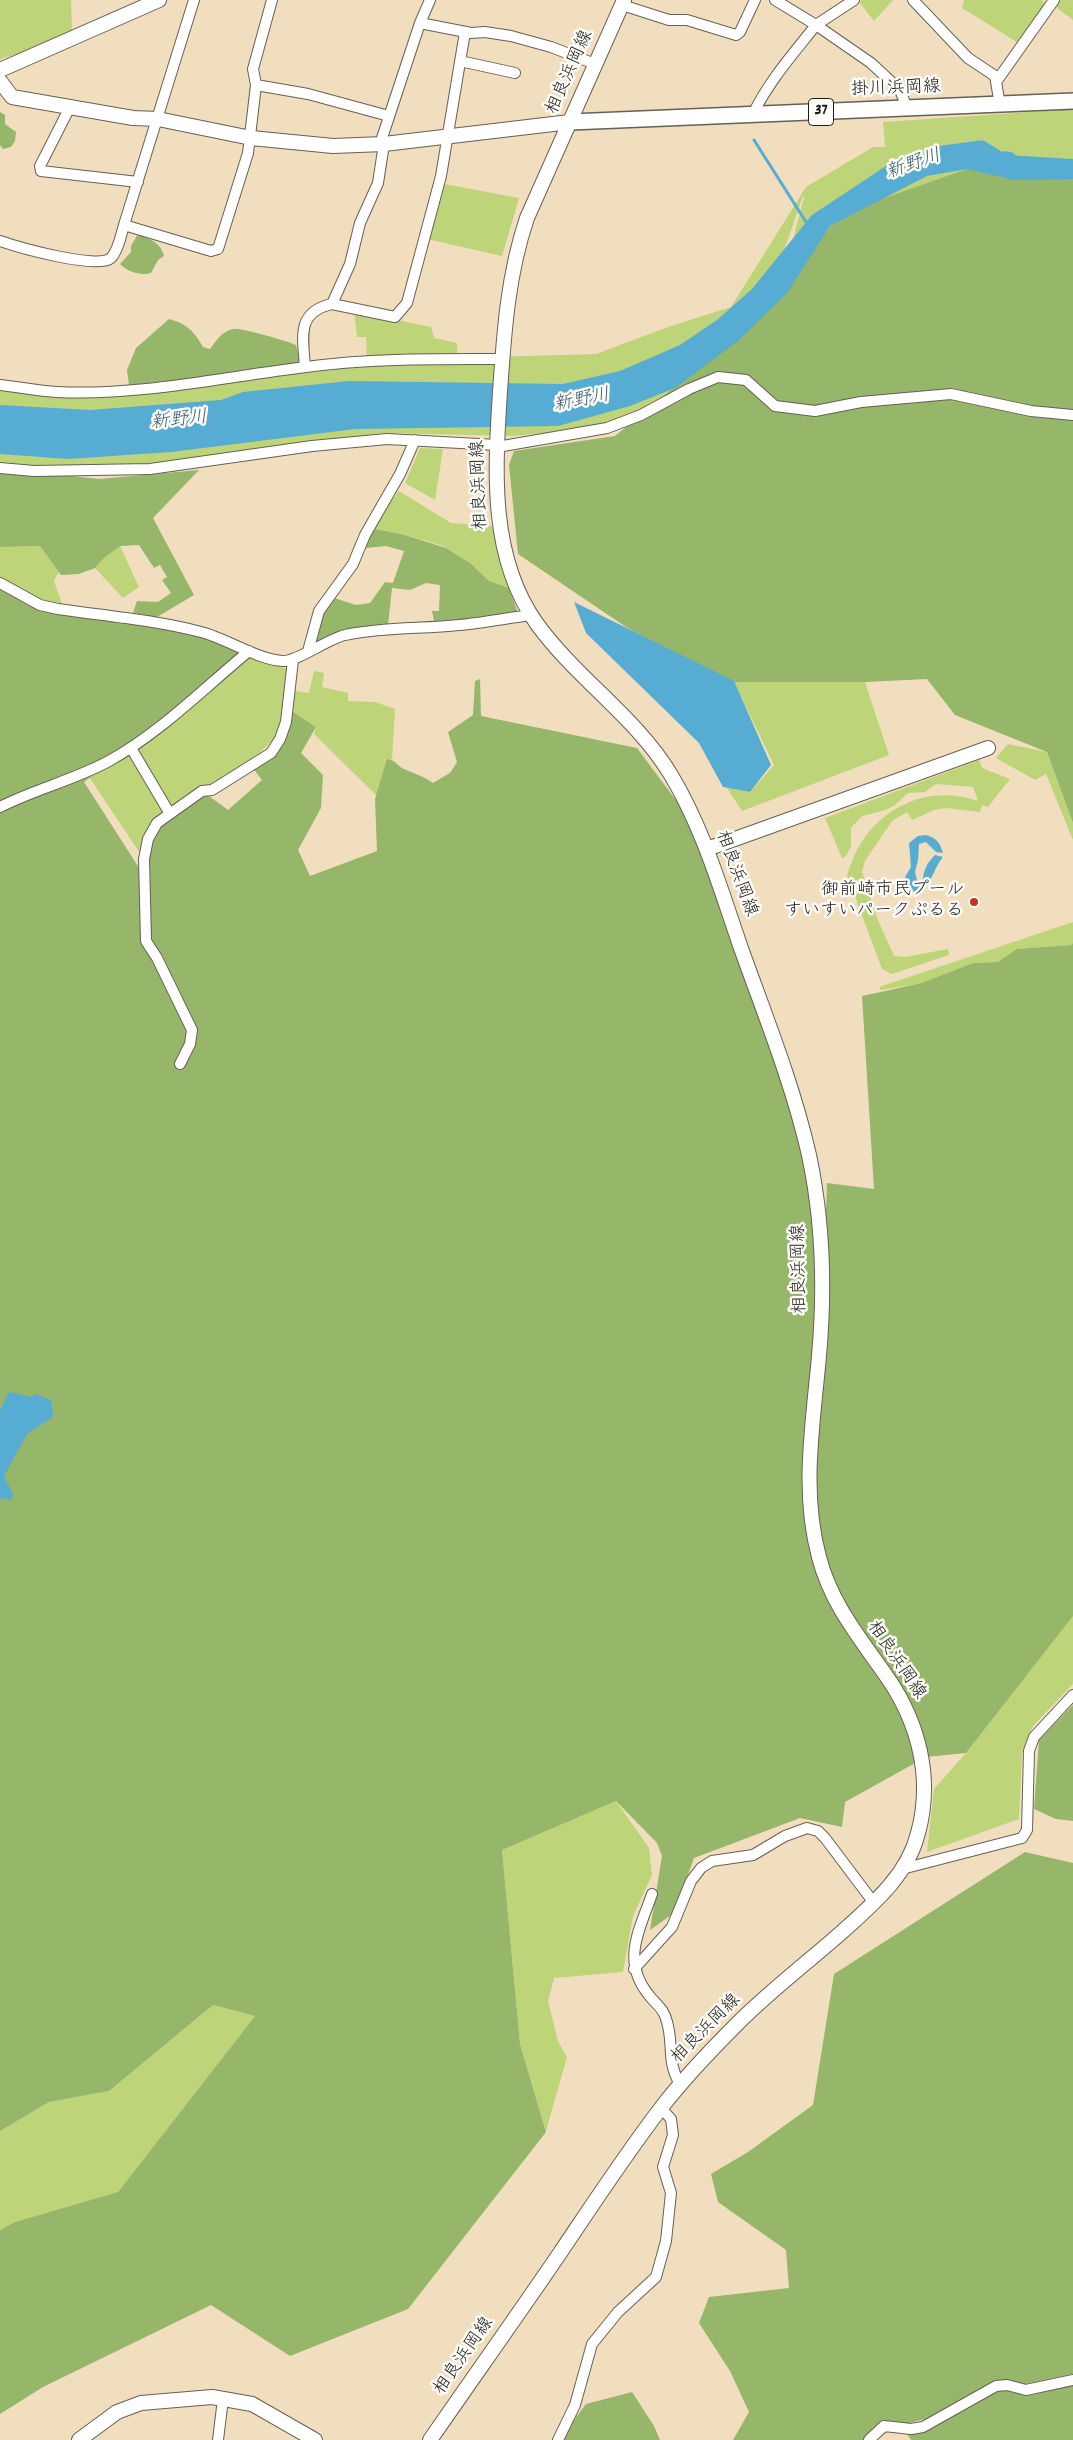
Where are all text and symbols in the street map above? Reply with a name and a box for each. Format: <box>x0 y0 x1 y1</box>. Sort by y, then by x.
street label: 相良浜岡線 <box>543 27 599 119</box>
street label: 掛川浜岡線 <box>851 78 941 102</box>
road number: 37 <box>808 98 834 125</box>
water label: 新野川 <box>883 146 945 186</box>
water label: 新野川 <box>552 385 612 419</box>
water label: 新野川 <box>149 408 209 436</box>
street label: 相良浜岡線 <box>469 440 493 530</box>
street label: 相良浜岡線 <box>709 828 761 920</box>
place label: 御前崎市民プール すいすいパークぷるる <box>784 881 964 924</box>
marker: 御前崎市民プール すいすいパークぷるる <box>968 896 980 908</box>
street label: 相良浜岡線 <box>789 1224 813 1314</box>
street label: 相良浜岡線 <box>861 1618 929 1704</box>
street label: 相良浜岡線 <box>668 1991 746 2069</box>
street label: 相良浜岡線 <box>430 2314 500 2400</box>

